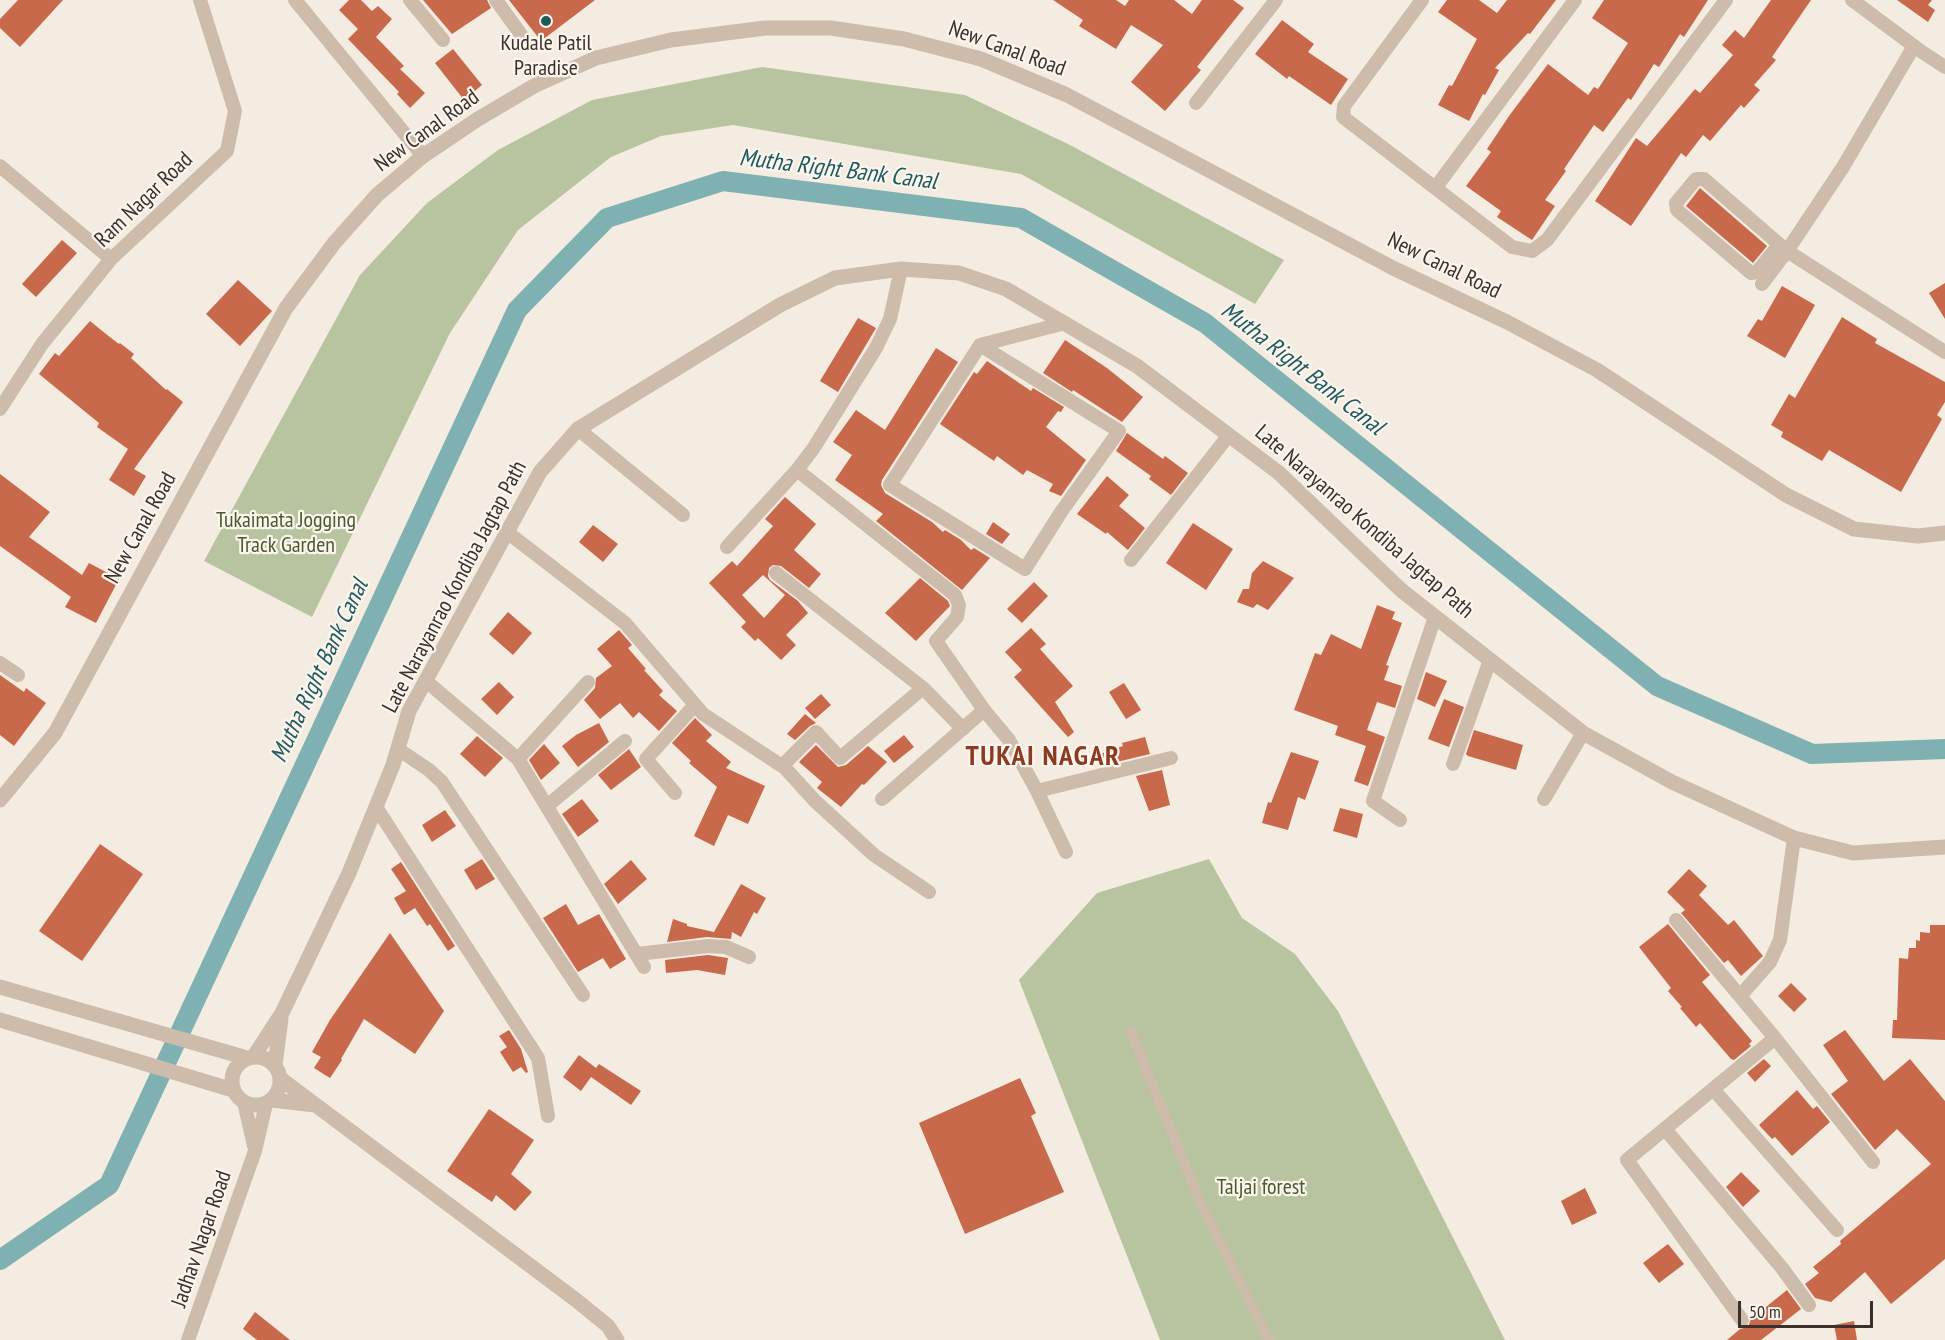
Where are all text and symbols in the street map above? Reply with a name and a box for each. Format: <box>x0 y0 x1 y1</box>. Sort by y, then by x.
marker: Kudale Patil Paradise <box>539 14 553 28</box>
street label: New Canal Road <box>945 16 1069 82</box>
place label: Kudale Patil Paradise <box>500 31 592 82</box>
street label: New Canal Road <box>370 84 484 178</box>
water label: Mutha Right Bank Canal <box>738 144 938 196</box>
street label: Ram Nagar Road <box>90 147 198 253</box>
street label: New Canal Road <box>1383 227 1505 305</box>
water label: Mutha Right Bank Canal <box>1215 296 1389 442</box>
street label: Late Narayanrao Kondiba Jagtap Path <box>1249 420 1479 624</box>
street label: Late Narayanrao Kondiba Jagtap Path <box>377 457 533 717</box>
street label: New Canal Road <box>100 468 182 588</box>
park label: Tukaimata Jogging Track Garden <box>216 508 356 560</box>
water label: Mutha Right Bank Canal <box>265 575 375 767</box>
district label: TUKAI NAGAR <box>965 740 1121 774</box>
street label: Jadhav Nagar Road <box>166 1167 238 1311</box>
park label: Taljai forest <box>1217 1175 1305 1201</box>
scale bar <box>1741 1289 1876 1327</box>
text: 50 m <box>1749 1300 1781 1323</box>

